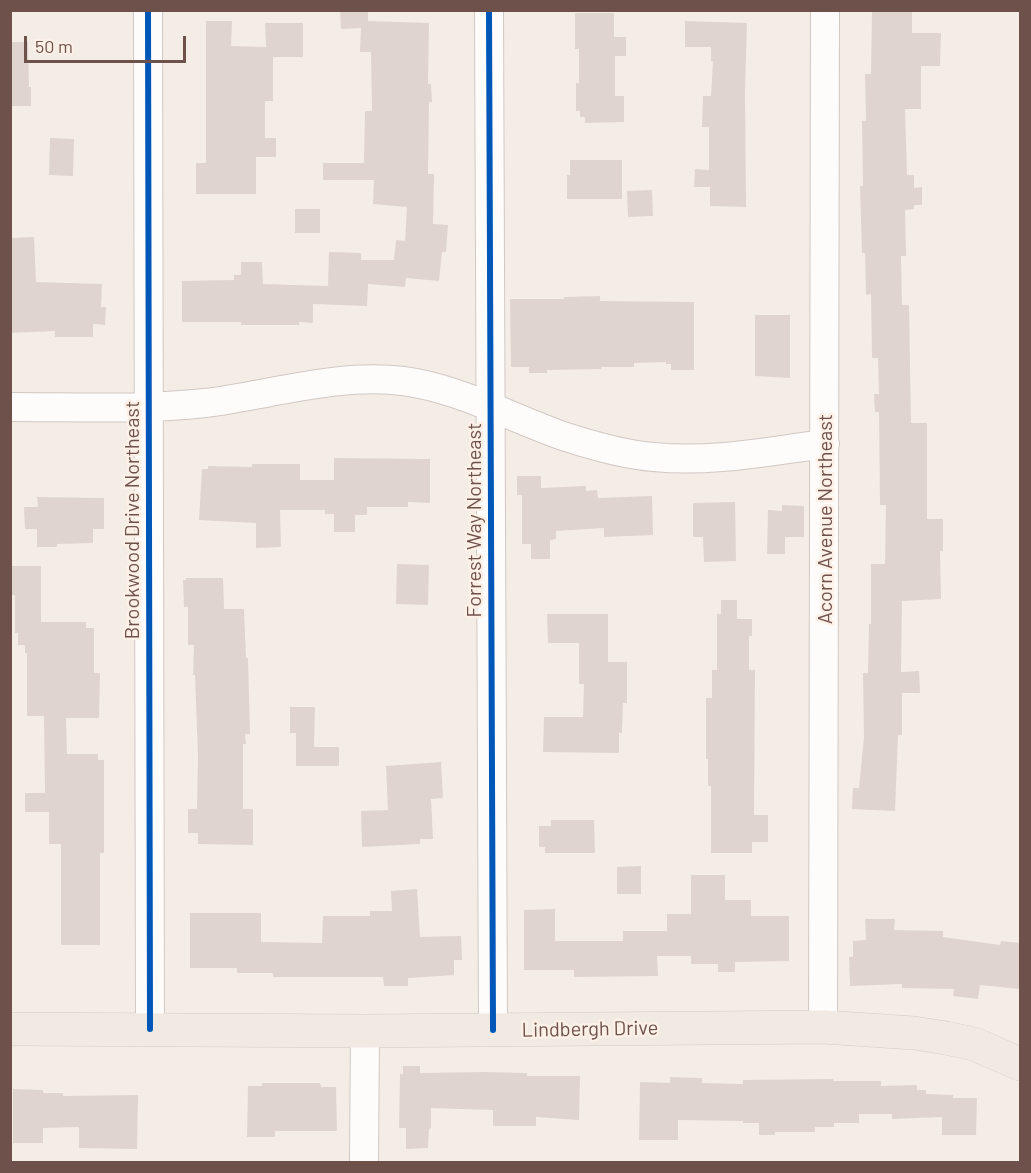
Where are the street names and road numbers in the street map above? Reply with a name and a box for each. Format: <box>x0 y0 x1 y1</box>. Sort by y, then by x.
street label: Brookwood Drive Northeast <box>120 401 144 639</box>
street label: Acorn Avenue Northeast <box>813 414 837 624</box>
street label: Forrest Way Northeast <box>462 423 486 617</box>
street label: Lindbergh Drive <box>522 1016 658 1042</box>

